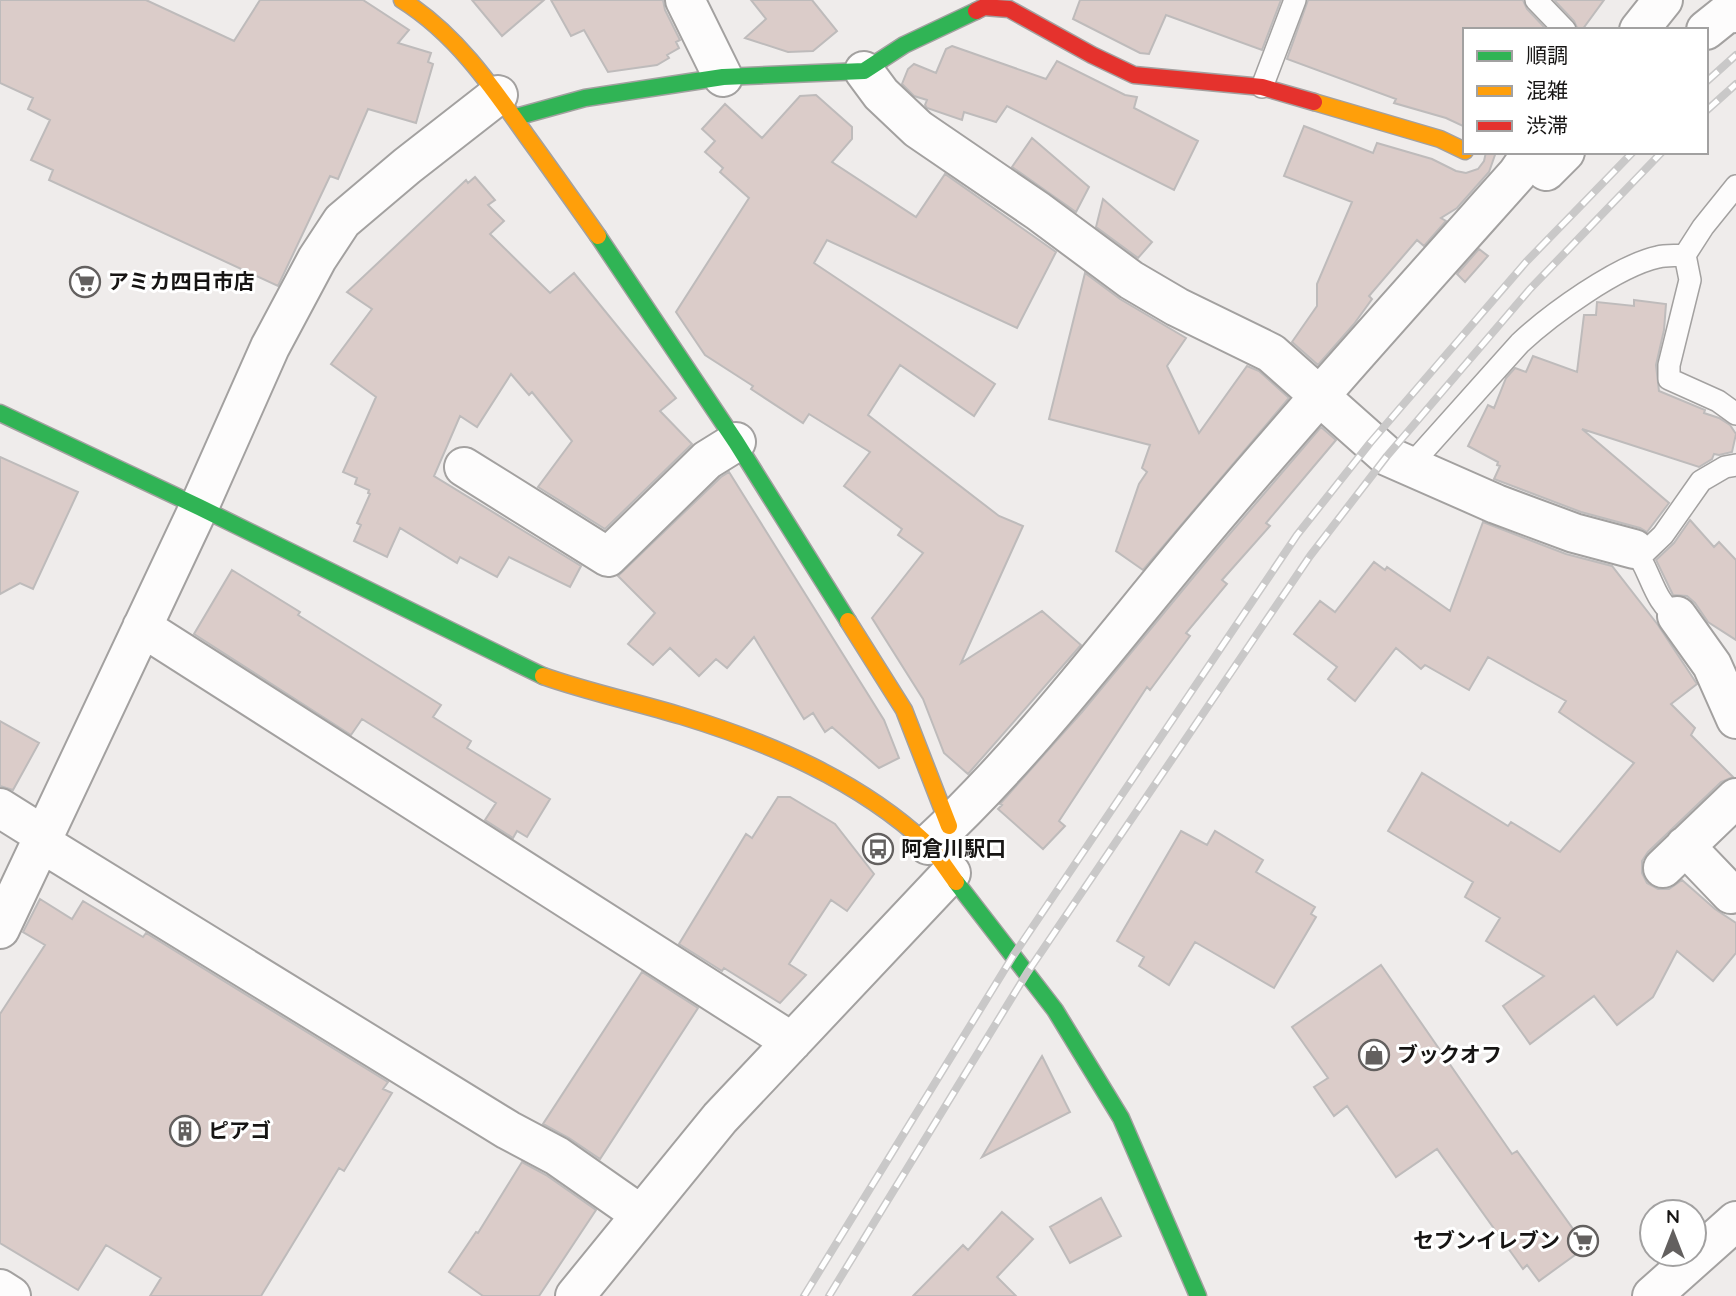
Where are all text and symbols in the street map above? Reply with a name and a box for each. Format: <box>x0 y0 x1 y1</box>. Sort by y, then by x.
legend <box>1463 28 1708 154</box>
text: 順調 <box>1526 42 1568 68</box>
text: 混雑 <box>1526 77 1568 103</box>
text: 渋滞 <box>1526 112 1568 138</box>
supermarket icon: アミカ四日市店 <box>68 265 102 299</box>
place label: アミカ四日市店 <box>108 268 255 294</box>
bus stop icon: 阿倉川駅口 <box>861 832 895 866</box>
place label: 阿倉川駅口 <box>901 835 1006 861</box>
shop icon: ブックオフ <box>1357 1038 1391 1072</box>
place label: ブックオフ <box>1397 1041 1502 1067</box>
building icon: ピアゴ <box>168 1114 202 1148</box>
place label: ピアゴ <box>208 1117 271 1143</box>
north arrow <box>1638 1198 1708 1268</box>
text: N <box>1666 1204 1680 1228</box>
supermarket icon: セブンイレブン <box>1566 1224 1600 1258</box>
place label: セブンイレブン <box>1413 1227 1560 1253</box>

